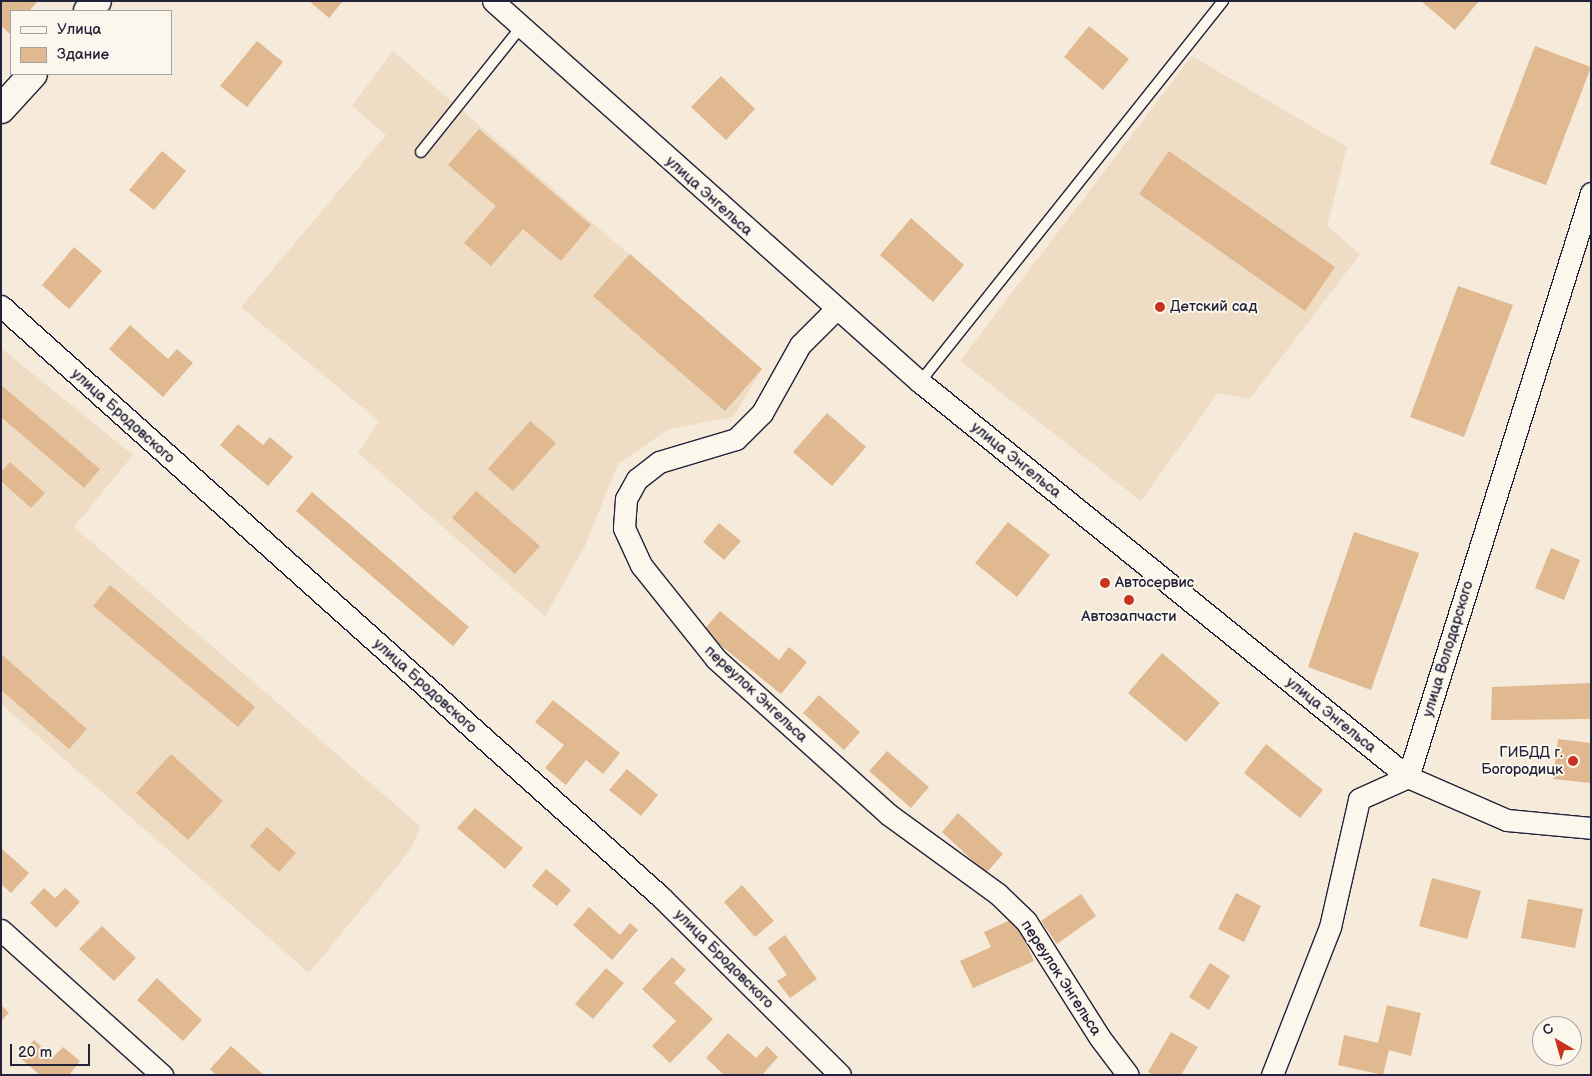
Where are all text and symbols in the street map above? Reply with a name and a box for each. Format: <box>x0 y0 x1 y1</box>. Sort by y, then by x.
legend <box>10 10 172 75</box>
text: Улица <box>57 20 101 39</box>
text: Здание <box>57 45 109 64</box>
street label: улица Энгельса <box>662 152 756 240</box>
place label: Детский сад <box>1170 298 1257 316</box>
marker: Детский сад <box>1154 301 1166 313</box>
street label: улица Бродовского <box>68 365 178 467</box>
street label: улица Энгельса <box>967 418 1065 502</box>
place label: Автосервис <box>1115 574 1194 592</box>
marker: Автосервис <box>1099 577 1111 589</box>
street label: улица Володарского <box>1419 579 1477 719</box>
marker: Автозапчасти <box>1123 594 1135 606</box>
place label: Автозапчасти <box>1081 608 1177 626</box>
street label: улица Бродовского <box>370 635 480 737</box>
street label: переулок Энгельса <box>701 642 811 746</box>
street label: улица Энгельса <box>1282 673 1380 757</box>
place label: ГИБДД г. Богородицк <box>1481 743 1563 778</box>
marker: ГИБДД г. Богородицк <box>1567 755 1579 767</box>
street label: улица Бродовского <box>671 906 777 1012</box>
street label: переулок Энгельса <box>1017 917 1105 1039</box>
north arrow <box>1532 1016 1582 1066</box>
text: С <box>1539 1020 1557 1039</box>
scale bar <box>12 1034 92 1066</box>
text: 20 m <box>18 1043 52 1062</box>

